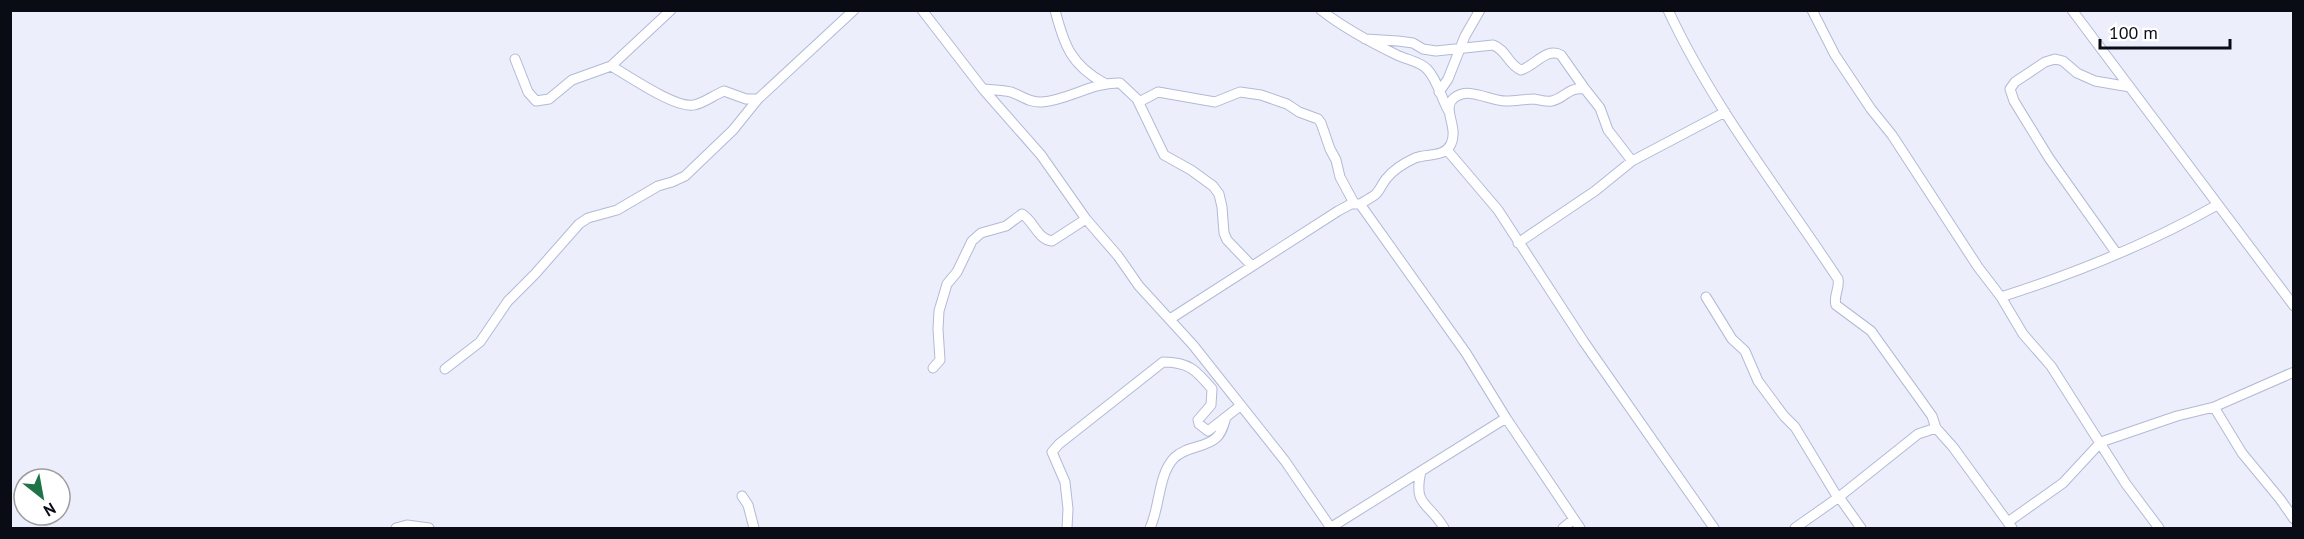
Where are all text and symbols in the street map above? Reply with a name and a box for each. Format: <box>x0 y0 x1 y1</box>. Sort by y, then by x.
scale bar <box>2100 12 2230 50</box>
text: 100 m <box>2109 21 2158 44</box>
north arrow <box>12 467 72 527</box>
text: N <box>40 499 59 521</box>

